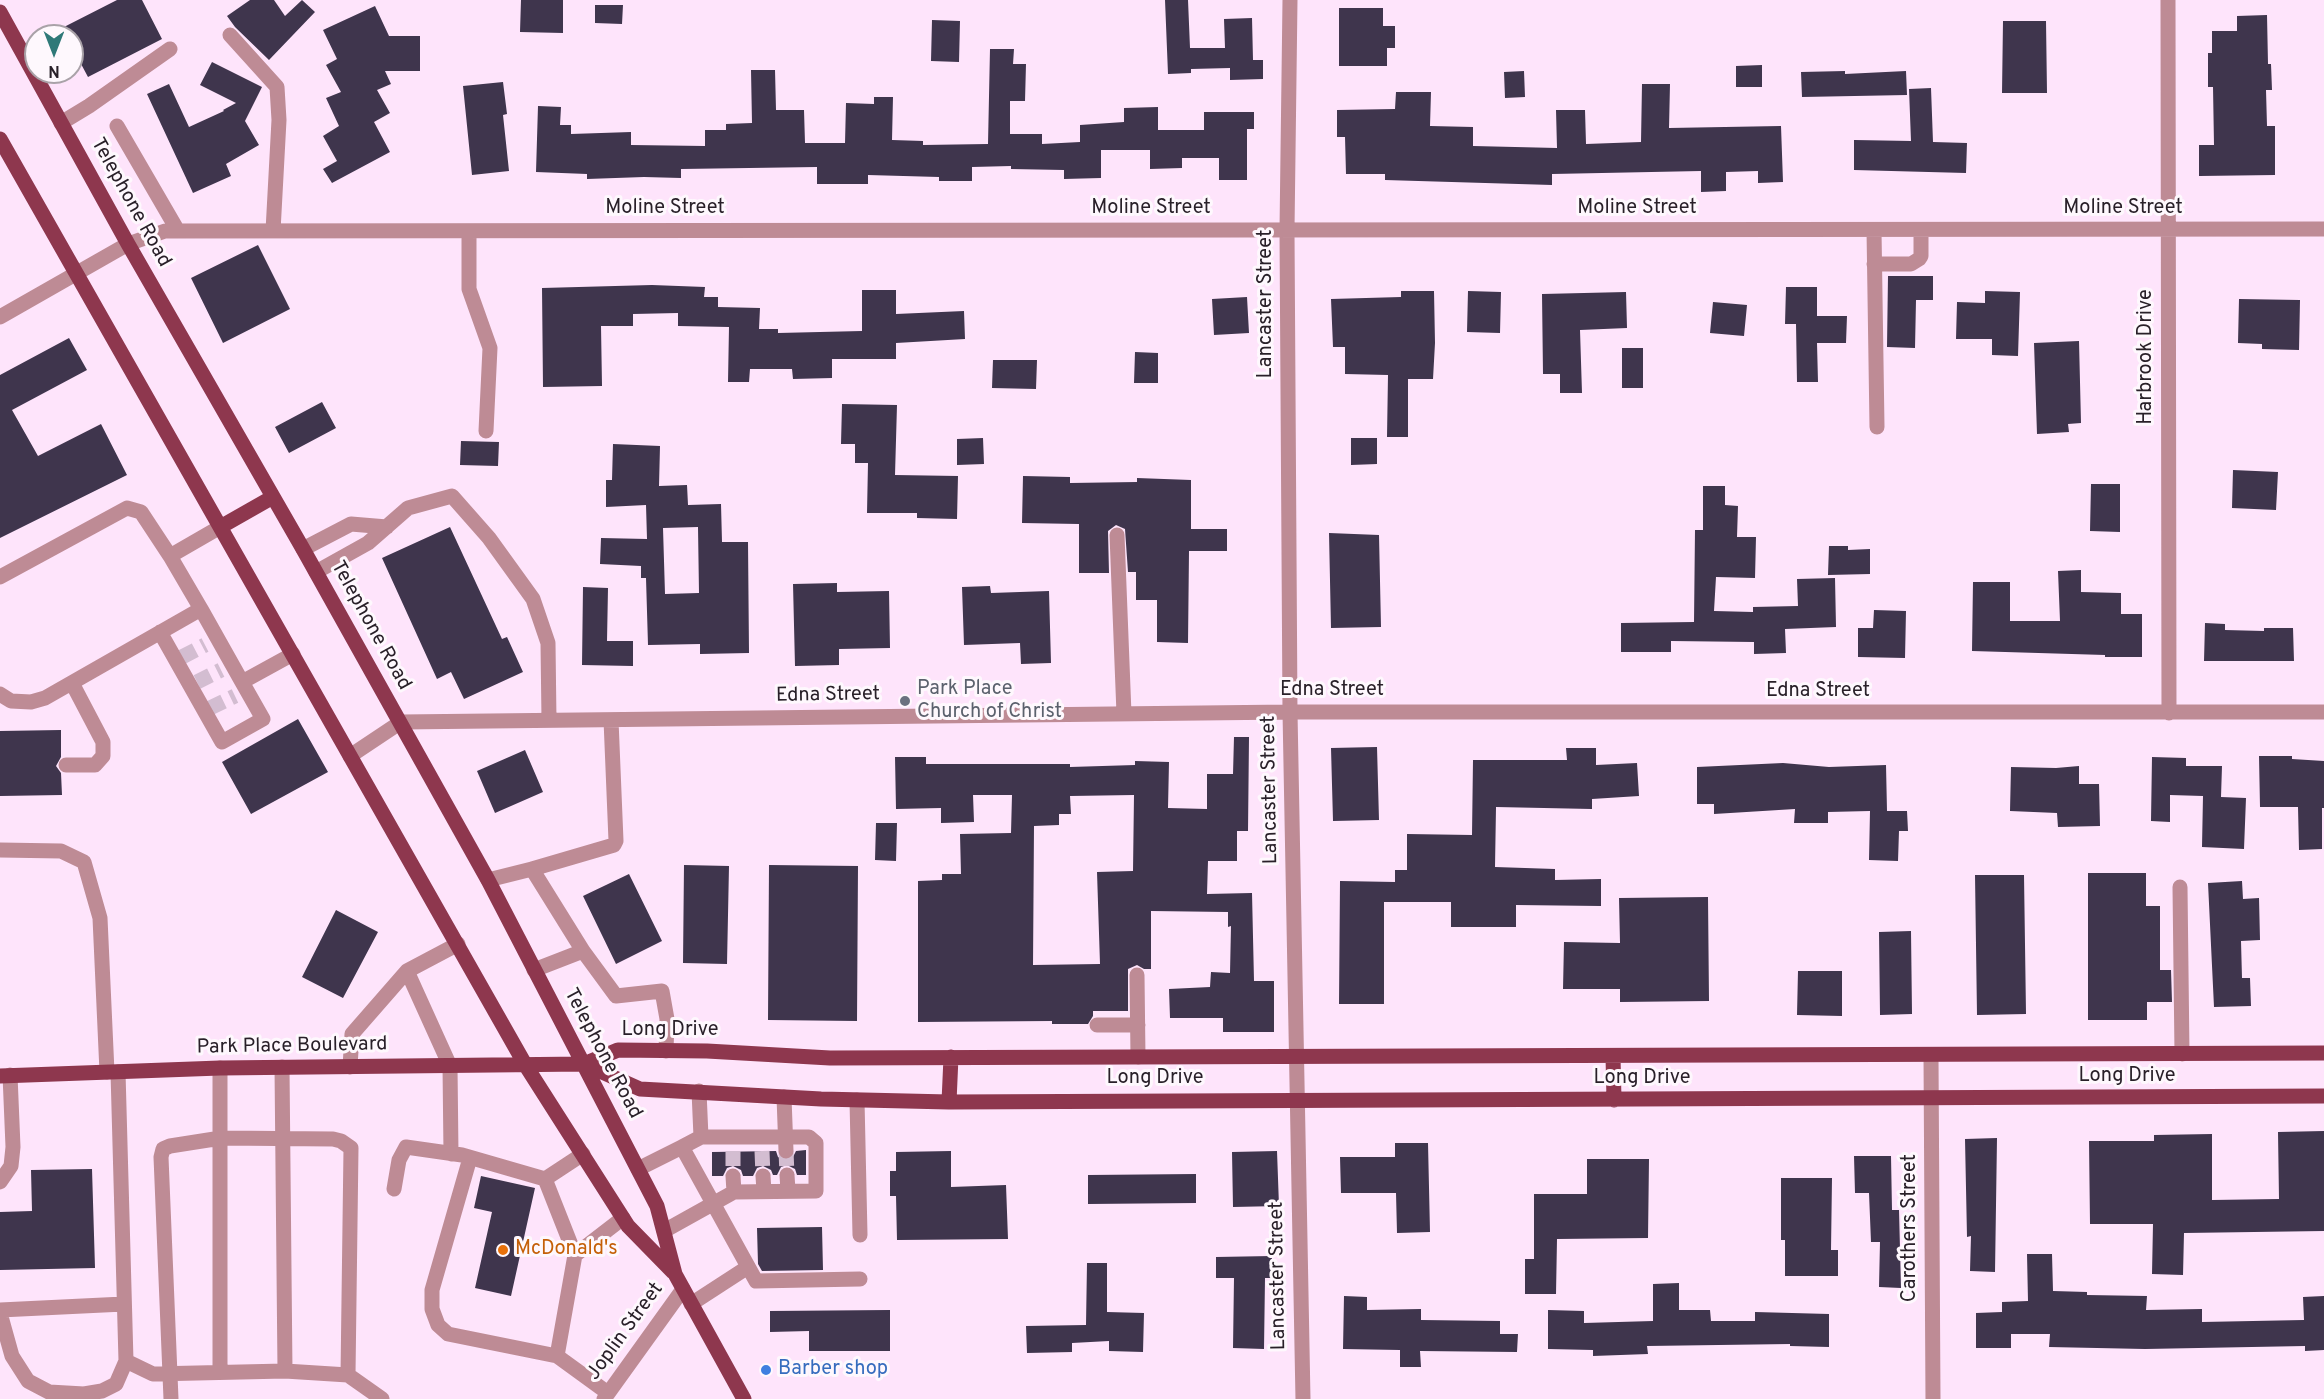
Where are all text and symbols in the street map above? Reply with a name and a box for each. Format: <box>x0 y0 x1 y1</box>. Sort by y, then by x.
north arrow <box>24 24 84 84</box>
text: N <box>48 60 60 80</box>
street label: Telephone Road <box>85 134 175 272</box>
street label: Moline Street <box>605 197 725 221</box>
street label: Moline Street <box>1091 197 1211 221</box>
street label: Moline Street <box>1577 197 1697 221</box>
street label: Moline Street <box>2063 197 2183 221</box>
street label: Lancaster Street <box>1255 230 1279 378</box>
street label: Harbrook Drive <box>2135 289 2159 425</box>
street label: Telephone Road <box>325 557 415 695</box>
place label: Park Place Church of Christ <box>917 678 1062 725</box>
street label: Edna Street <box>1280 679 1384 703</box>
street label: Edna Street <box>1766 680 1870 704</box>
street label: Edna Street <box>776 683 880 709</box>
marker: Park Place Church of Christ <box>898 694 912 708</box>
street label: Lancaster Street <box>1258 715 1284 865</box>
street label: Telephone Road <box>558 985 646 1123</box>
street label: Long Drive <box>621 1019 719 1043</box>
street label: Park Place Boulevard <box>196 1033 388 1061</box>
street label: Long Drive <box>2078 1065 2176 1089</box>
street label: Long Drive <box>1106 1067 1204 1091</box>
street label: Long Drive <box>1593 1067 1691 1091</box>
street label: Carothers Street <box>1899 1154 1923 1302</box>
street label: Lancaster Street <box>1266 1201 1292 1351</box>
place label: McDonald's <box>515 1238 618 1262</box>
marker: McDonald's <box>496 1243 510 1257</box>
street label: Joplin Street <box>583 1279 669 1385</box>
place label: Barber shop <box>778 1358 888 1382</box>
marker: Barber shop <box>759 1363 773 1377</box>

